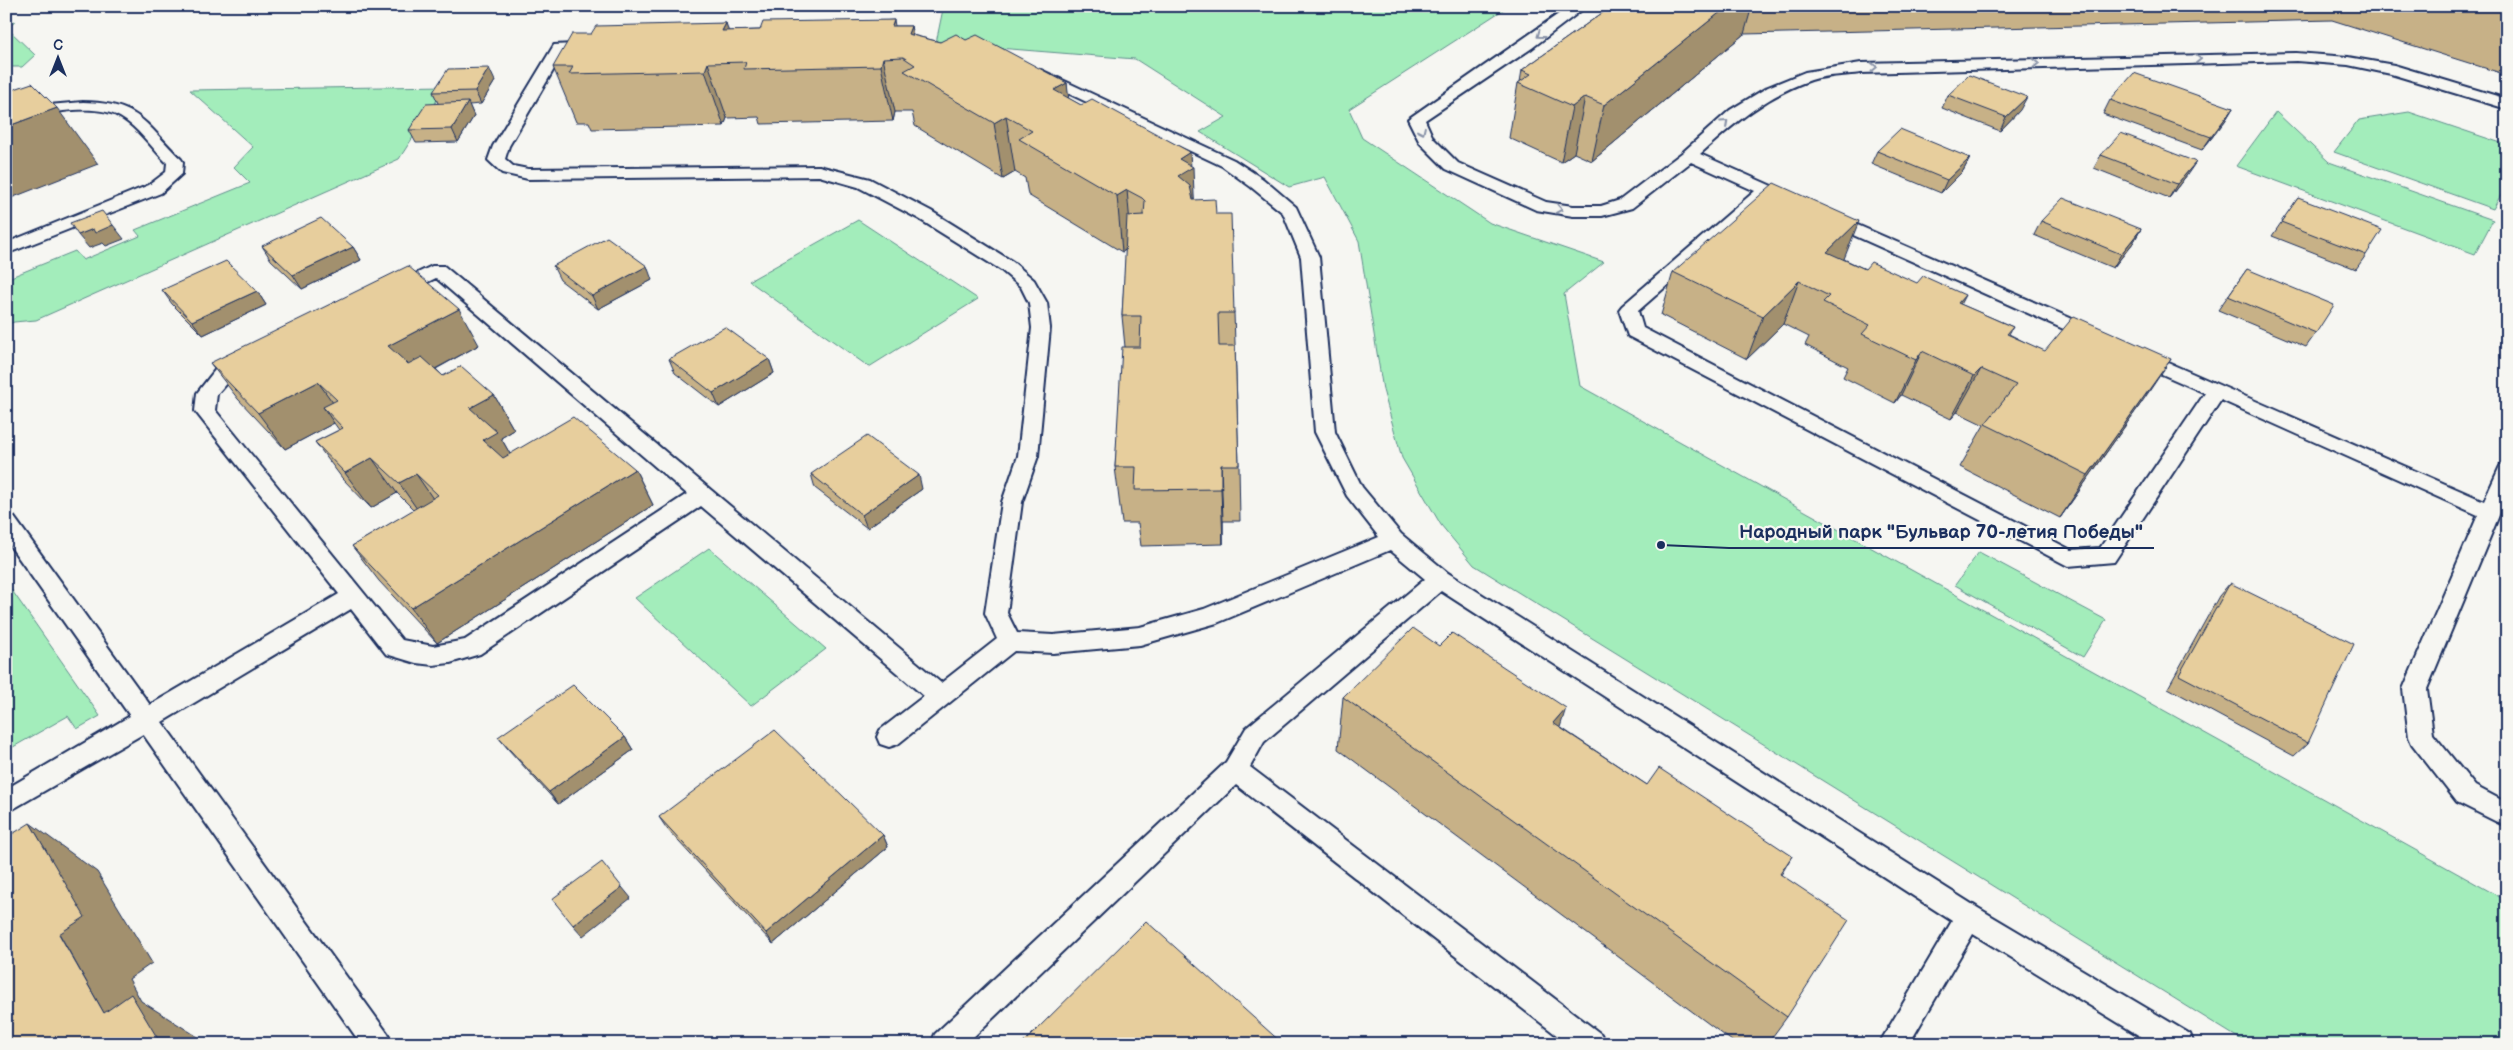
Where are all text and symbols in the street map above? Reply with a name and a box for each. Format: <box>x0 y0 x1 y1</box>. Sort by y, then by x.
one-way arrow <box>1536 29 1546 38</box>
north arrow <box>32 32 82 82</box>
text: С <box>53 37 63 54</box>
one-way arrow <box>2195 54 2203 65</box>
one-way arrow <box>2032 58 2040 69</box>
one-way arrow <box>1870 62 1878 73</box>
one-way arrow <box>1719 120 1728 129</box>
one-way arrow <box>1416 126 1426 135</box>
one-way arrow <box>1555 203 1564 214</box>
callout: Народный парк "Бульвар 70-летия Победы" <box>1729 514 2154 548</box>
text: Народный парк "Бульвар 70-летия Победы" <box>1739 521 2143 544</box>

